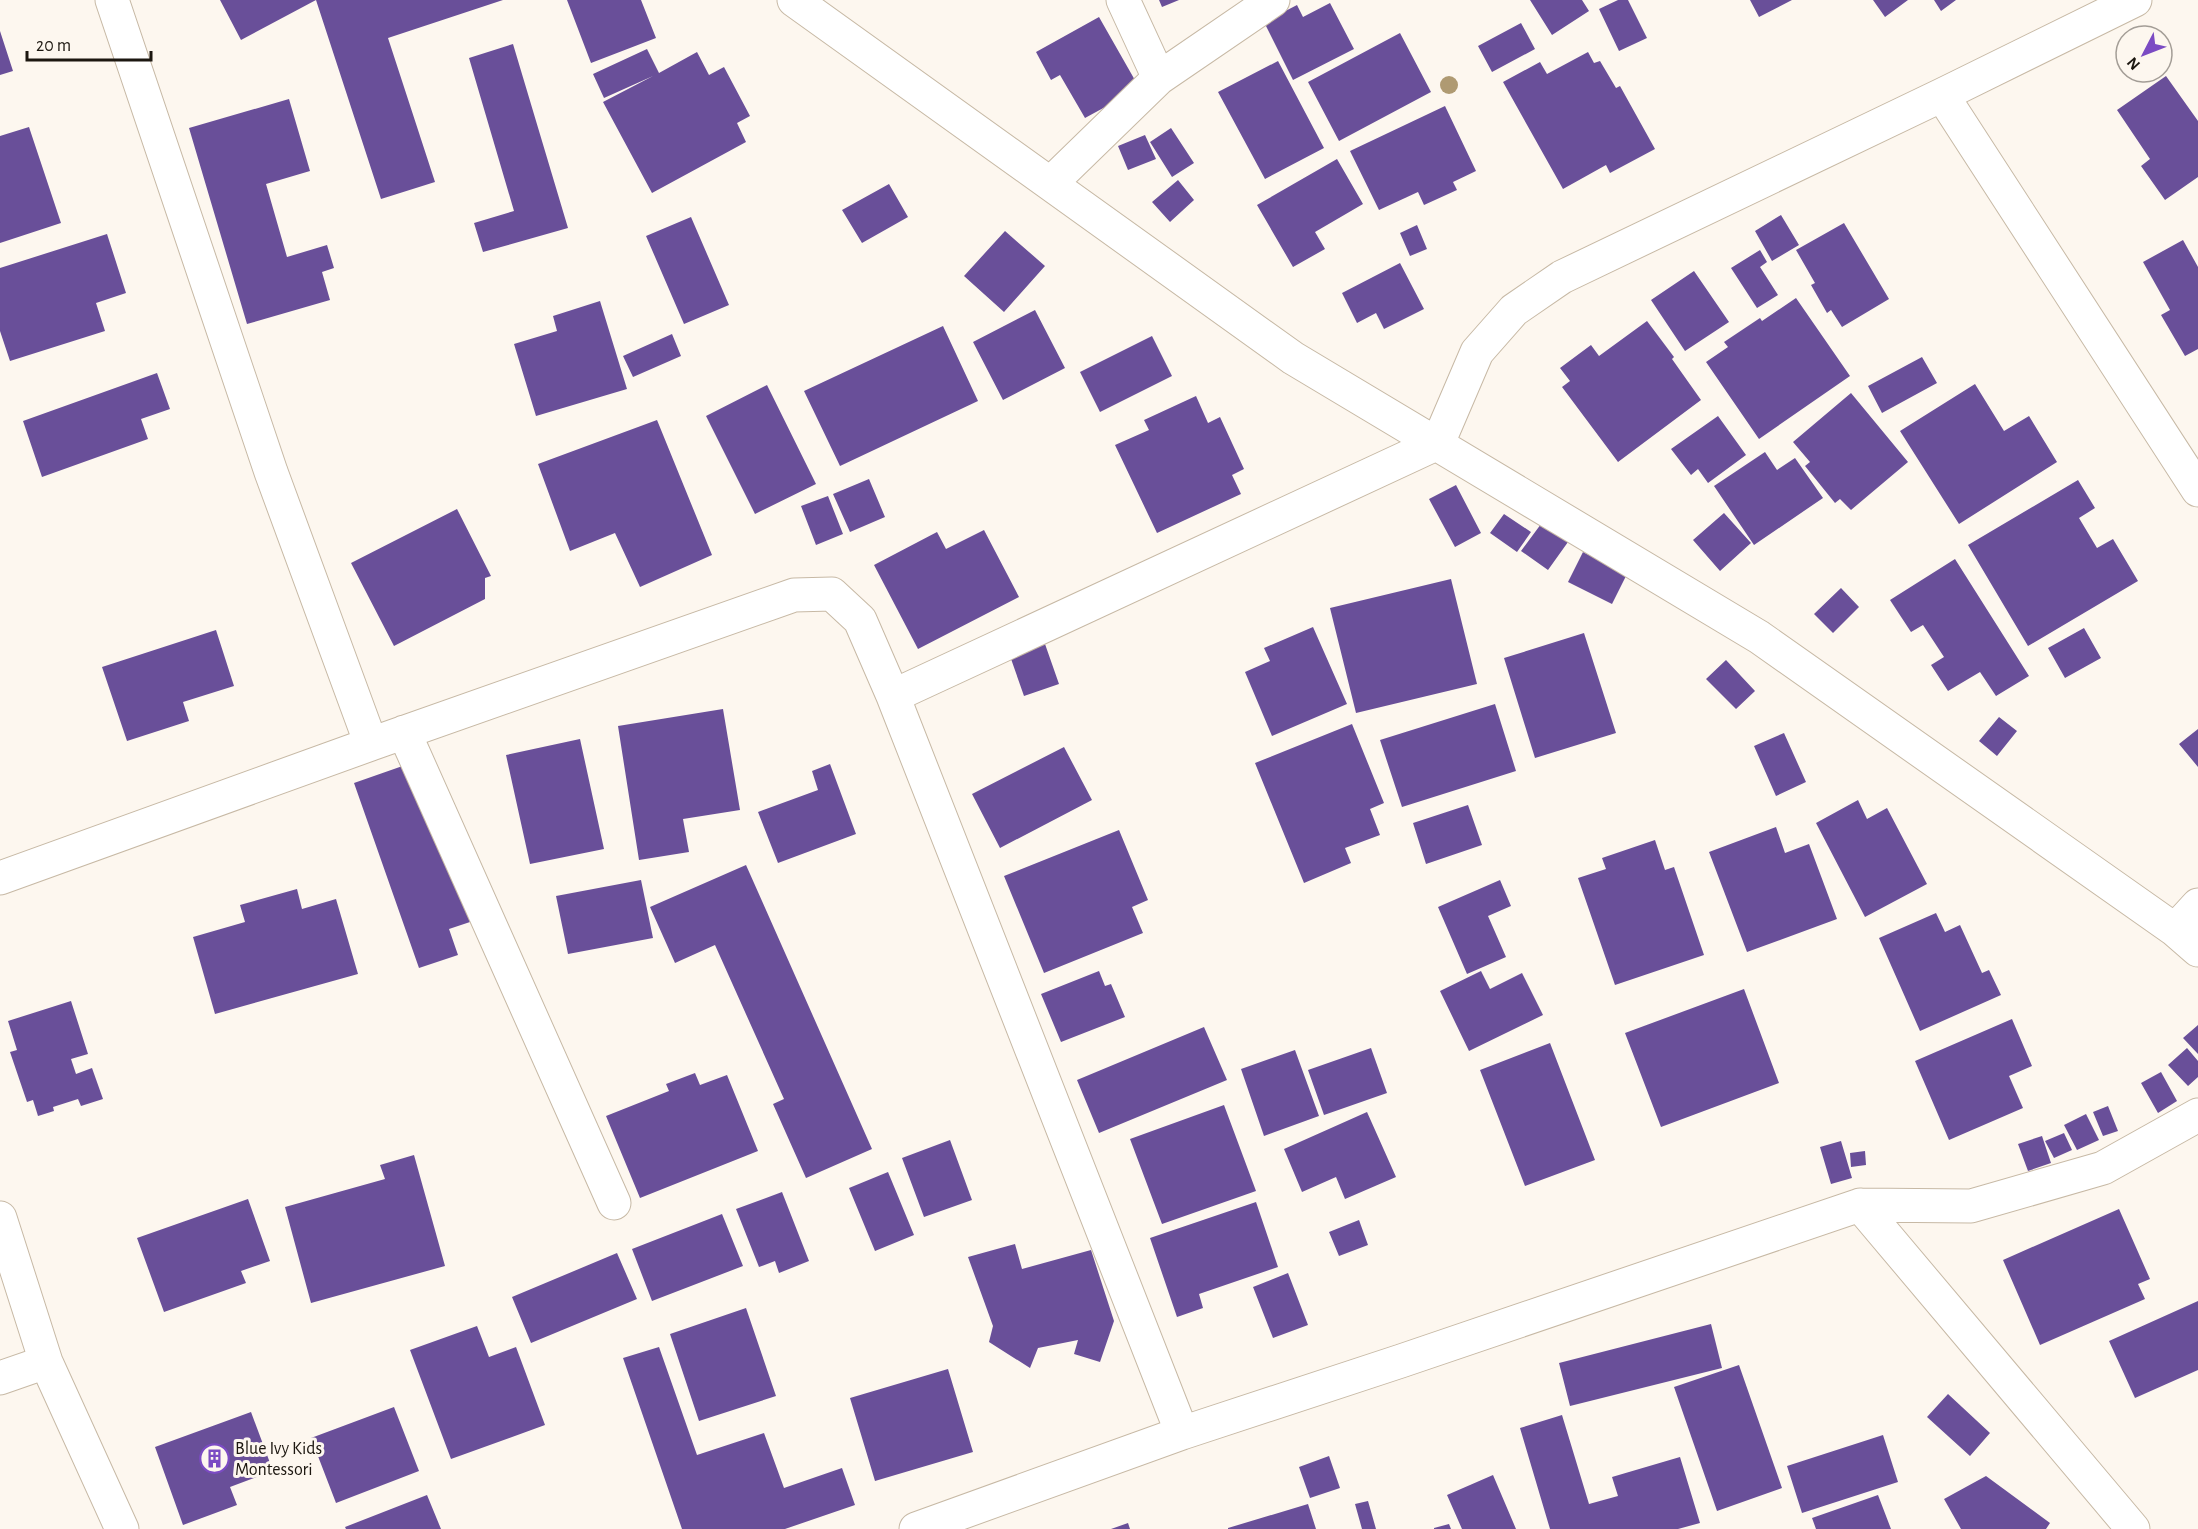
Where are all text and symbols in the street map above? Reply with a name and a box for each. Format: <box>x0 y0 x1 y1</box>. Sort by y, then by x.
scale bar <box>27 24 152 62</box>
north arrow <box>2114 24 2174 84</box>
text: 20 m <box>36 37 71 55</box>
text: N <box>2124 54 2143 73</box>
place label: Blue Ivy Kids Montessori <box>235 1440 322 1479</box>
building icon: Blue Ivy Kids Montessori <box>198 1443 230 1475</box>

